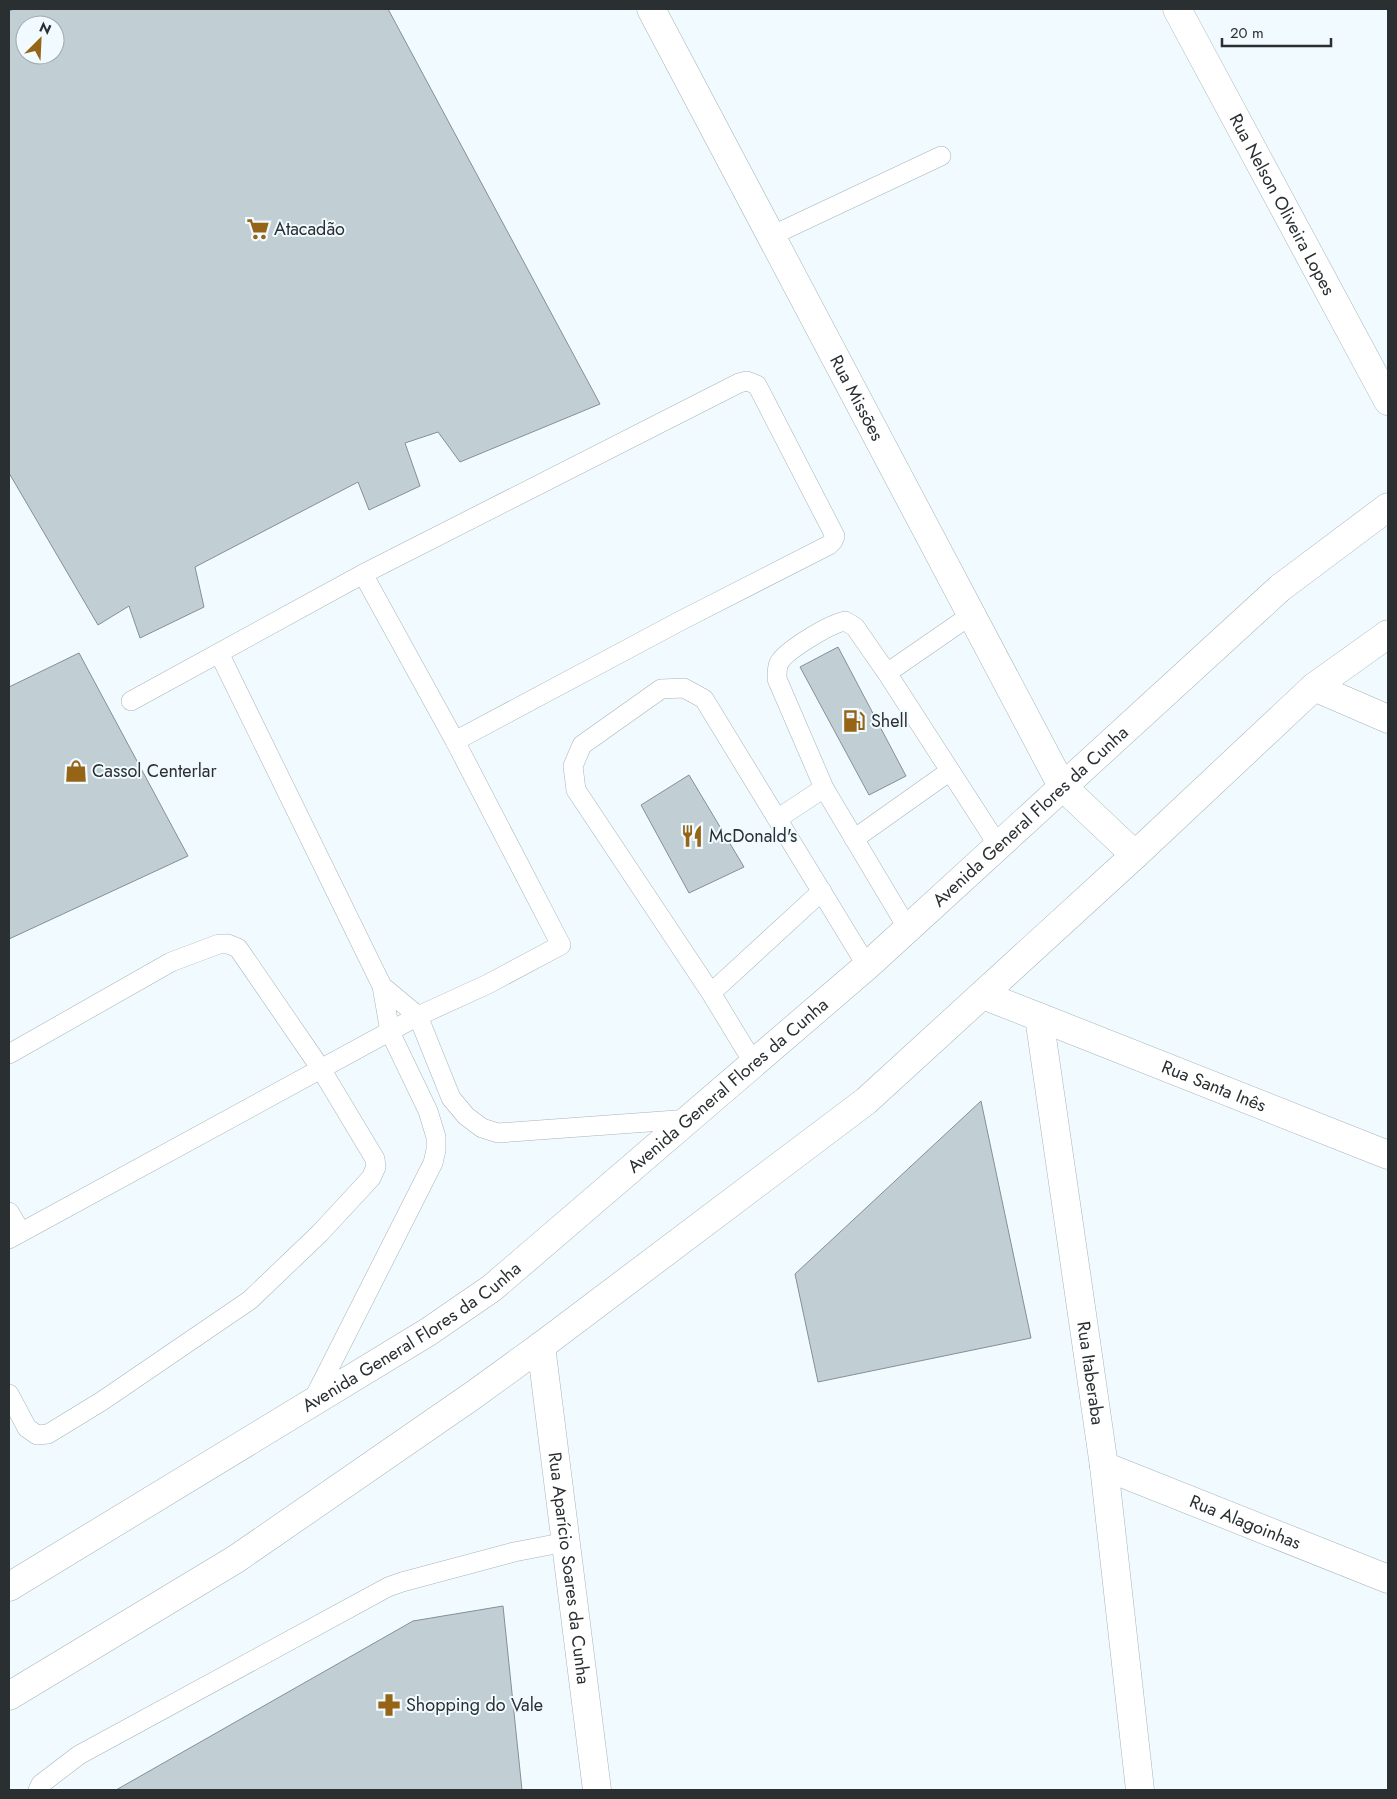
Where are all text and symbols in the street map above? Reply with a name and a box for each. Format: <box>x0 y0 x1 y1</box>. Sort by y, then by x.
north arrow <box>15 15 65 65</box>
scale bar <box>1222 15 1331 47</box>
text: N <box>36 17 54 40</box>
text: 20 m <box>1230 22 1264 44</box>
street label: Rua Nelson Oliveira Lopes <box>1223 109 1342 300</box>
supermarket icon: Atacadão <box>245 216 271 242</box>
place label: Atacadão <box>274 216 345 242</box>
street label: Rua Missões <box>823 350 890 445</box>
fuel station icon: Shell <box>841 708 867 734</box>
place label: Shell <box>871 708 908 734</box>
street label: Avenida General Flores da Cunha <box>927 720 1134 913</box>
shop icon: Cassol Centerlar <box>63 758 89 784</box>
place label: Cassol Centerlar <box>92 758 217 784</box>
restaurant icon: McDonald's <box>679 823 705 849</box>
place label: McDonald's <box>709 823 797 849</box>
street label: Avenida General Flores da Cunha <box>622 992 834 1179</box>
street label: Rua Santa Inês <box>1158 1054 1270 1119</box>
street label: Avenida General Flores da Cunha <box>297 1256 527 1419</box>
street label: Rua Itaberaba <box>1070 1320 1111 1427</box>
street label: Rua Aparício Soares da Cunha <box>542 1451 597 1686</box>
street label: Rua Alagoinhas <box>1186 1488 1305 1556</box>
pharmacy icon: Shopping do Vale <box>376 1692 402 1718</box>
place label: Shopping do Vale <box>406 1692 543 1718</box>

